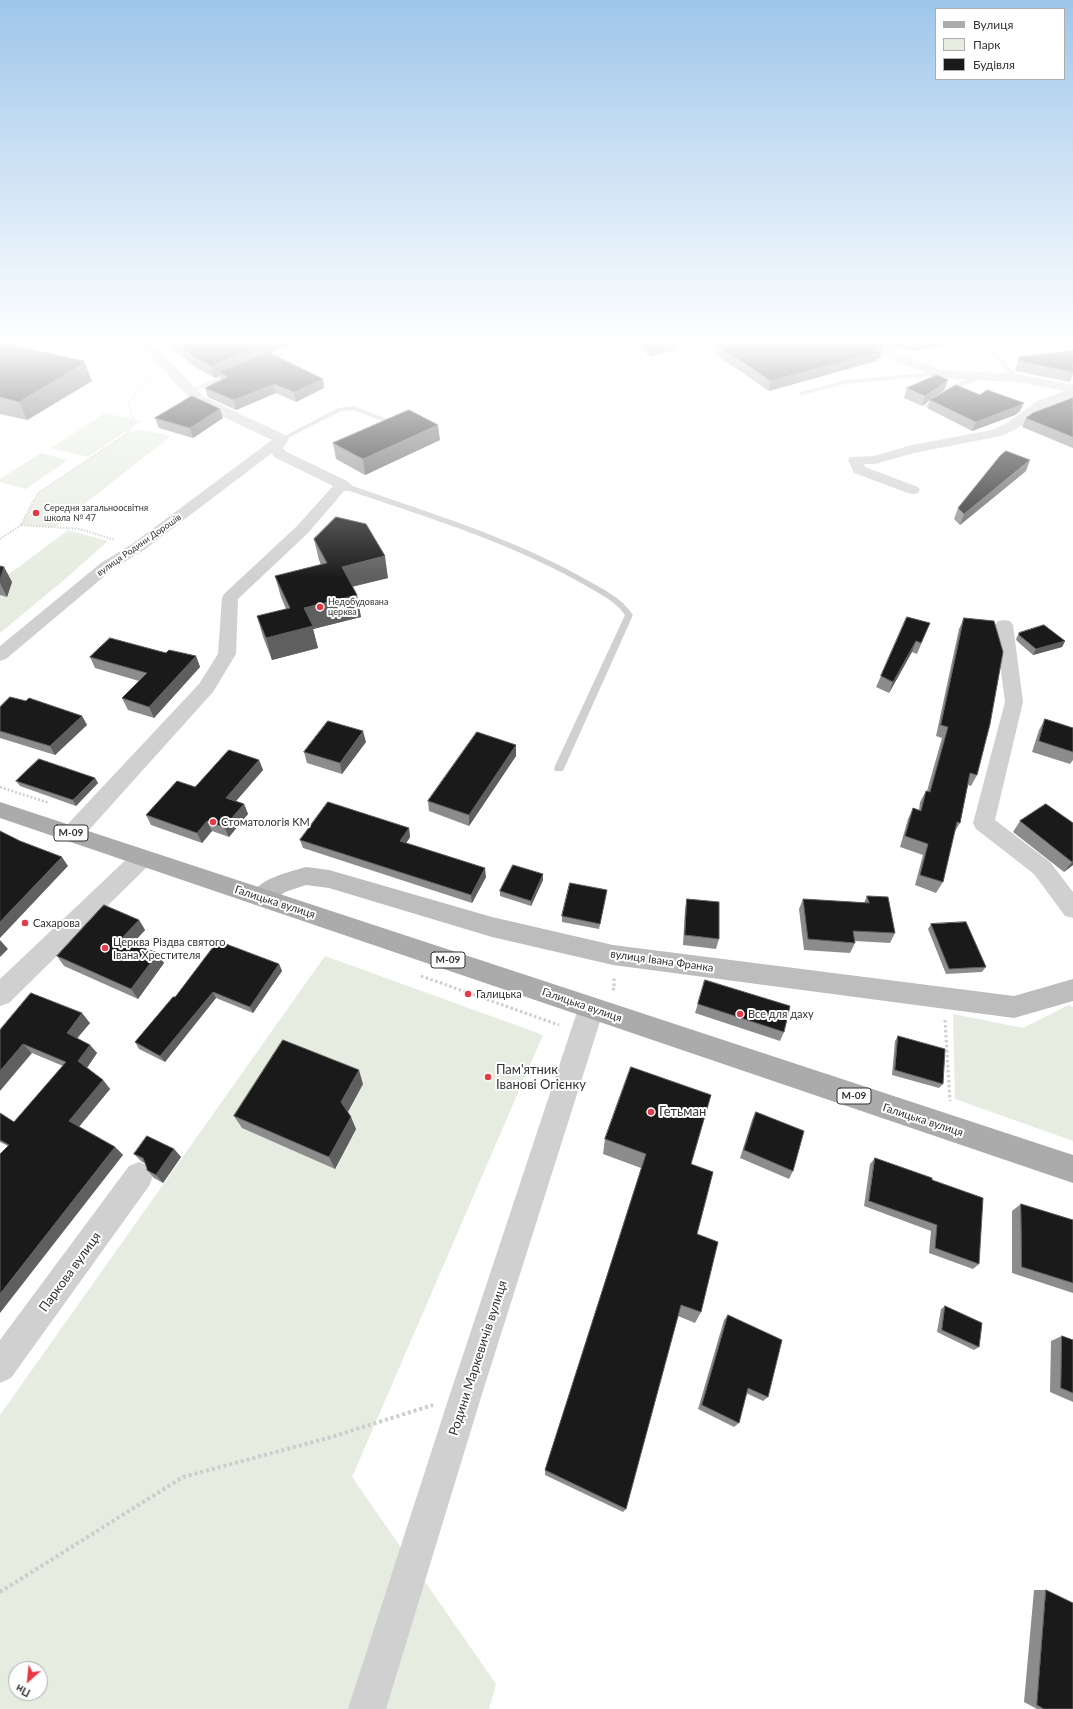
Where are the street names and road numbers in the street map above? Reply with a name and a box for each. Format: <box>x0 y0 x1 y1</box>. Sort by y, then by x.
street label: вулиця Родини Дорошів <box>95 512 183 578</box>
road number: М-09 <box>54 825 88 841</box>
street label: Галицька вулиця <box>233 883 317 921</box>
street label: вулиця Івана Франка <box>610 947 714 975</box>
road number: М-09 <box>431 952 465 968</box>
street label: Галицька вулиця <box>540 985 624 1025</box>
road number: М-09 <box>837 1088 871 1104</box>
street label: Галицька вулиця <box>881 1101 965 1139</box>
street label: Паркова вулиця <box>36 1229 104 1315</box>
street label: Родини Маркевичів вулиця <box>445 1278 511 1438</box>

